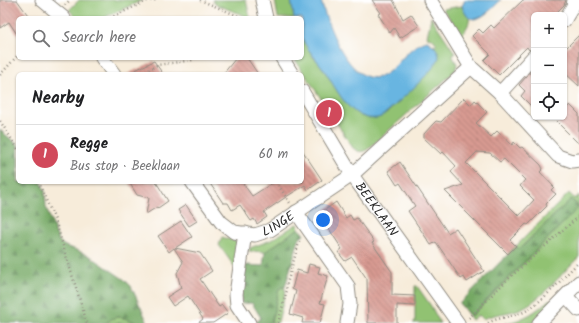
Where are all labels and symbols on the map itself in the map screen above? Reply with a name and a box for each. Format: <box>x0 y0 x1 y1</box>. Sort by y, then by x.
pin: 1 <box>316 98 342 128</box>
street label: BEEKLAAN <box>350 178 404 241</box>
street label: LINGE <box>259 206 299 242</box>
your location <box>313 210 333 230</box>

